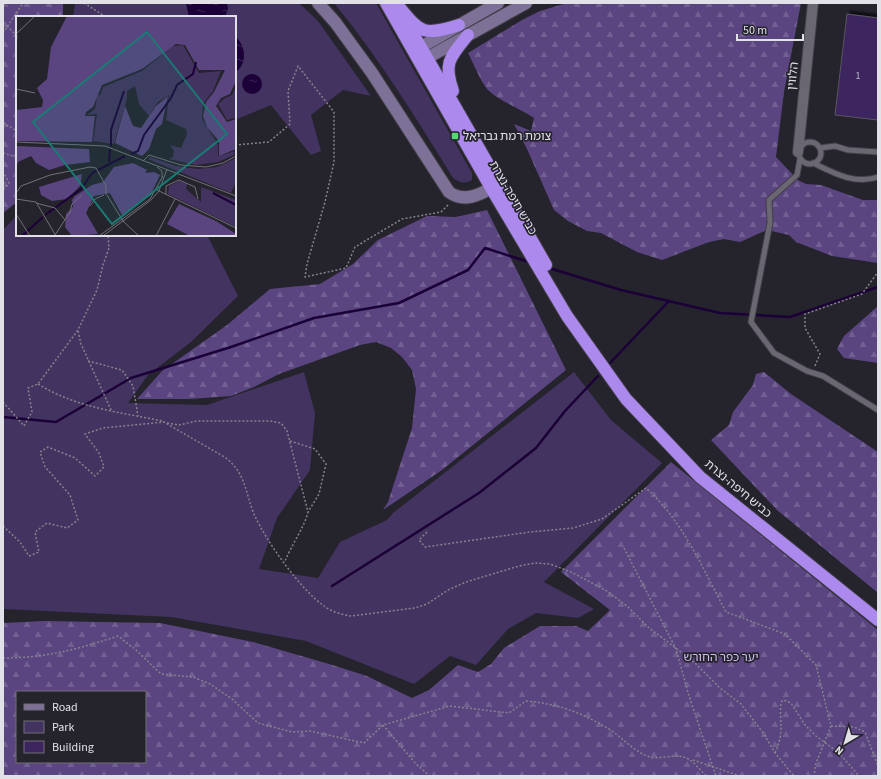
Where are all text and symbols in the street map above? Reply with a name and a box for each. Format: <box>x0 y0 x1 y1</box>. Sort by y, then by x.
inset map <box>16 16 236 236</box>
scale bar <box>737 16 803 42</box>
text: 50 m <box>743 22 767 39</box>
street label: הלווין <box>783 61 803 91</box>
house number: 1 <box>856 69 861 83</box>
place label: צומת רמת גבריאל <box>463 128 552 145</box>
marker: צומת רמת גבריאל <box>450 131 460 141</box>
street label: כביש חיפה-נצרת <box>485 158 541 238</box>
street label: כביש חיפה-נצרת <box>701 456 775 522</box>
park label: יער כפר החורש <box>683 649 759 666</box>
legend <box>16 691 146 763</box>
text: Road <box>52 699 78 716</box>
text: Park <box>52 719 74 736</box>
north arrow <box>825 723 865 763</box>
text: Building <box>52 739 94 756</box>
text: N <box>832 742 847 759</box>

